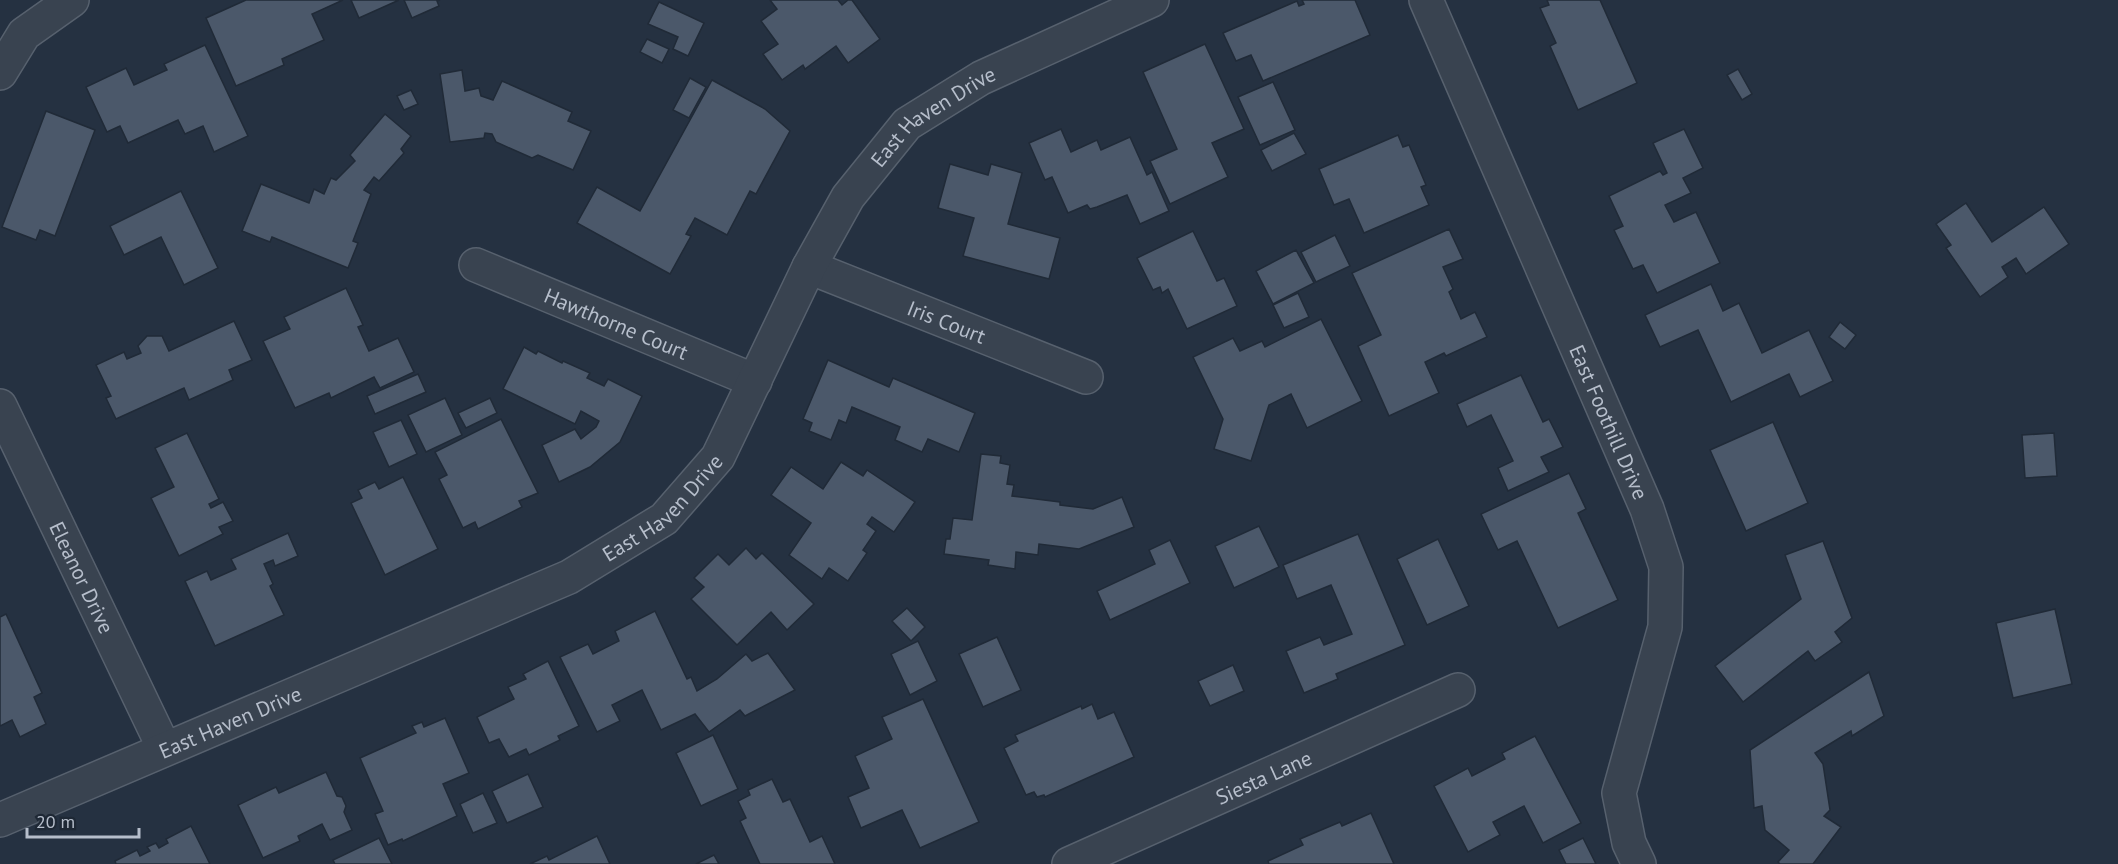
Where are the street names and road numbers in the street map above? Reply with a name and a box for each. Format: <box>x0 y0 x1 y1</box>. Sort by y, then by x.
street label: East Haven Drive <box>864 60 1000 172</box>
street label: Hawthorne Court <box>540 281 692 365</box>
street label: Iris Court <box>903 294 990 349</box>
street label: East Foothill Drive <box>1564 340 1655 503</box>
street label: East Haven Drive <box>597 448 728 567</box>
street label: Eleanor Drive <box>44 517 121 638</box>
street label: East Haven Drive <box>154 679 305 764</box>
street label: Siesta Lane <box>1211 744 1316 810</box>

